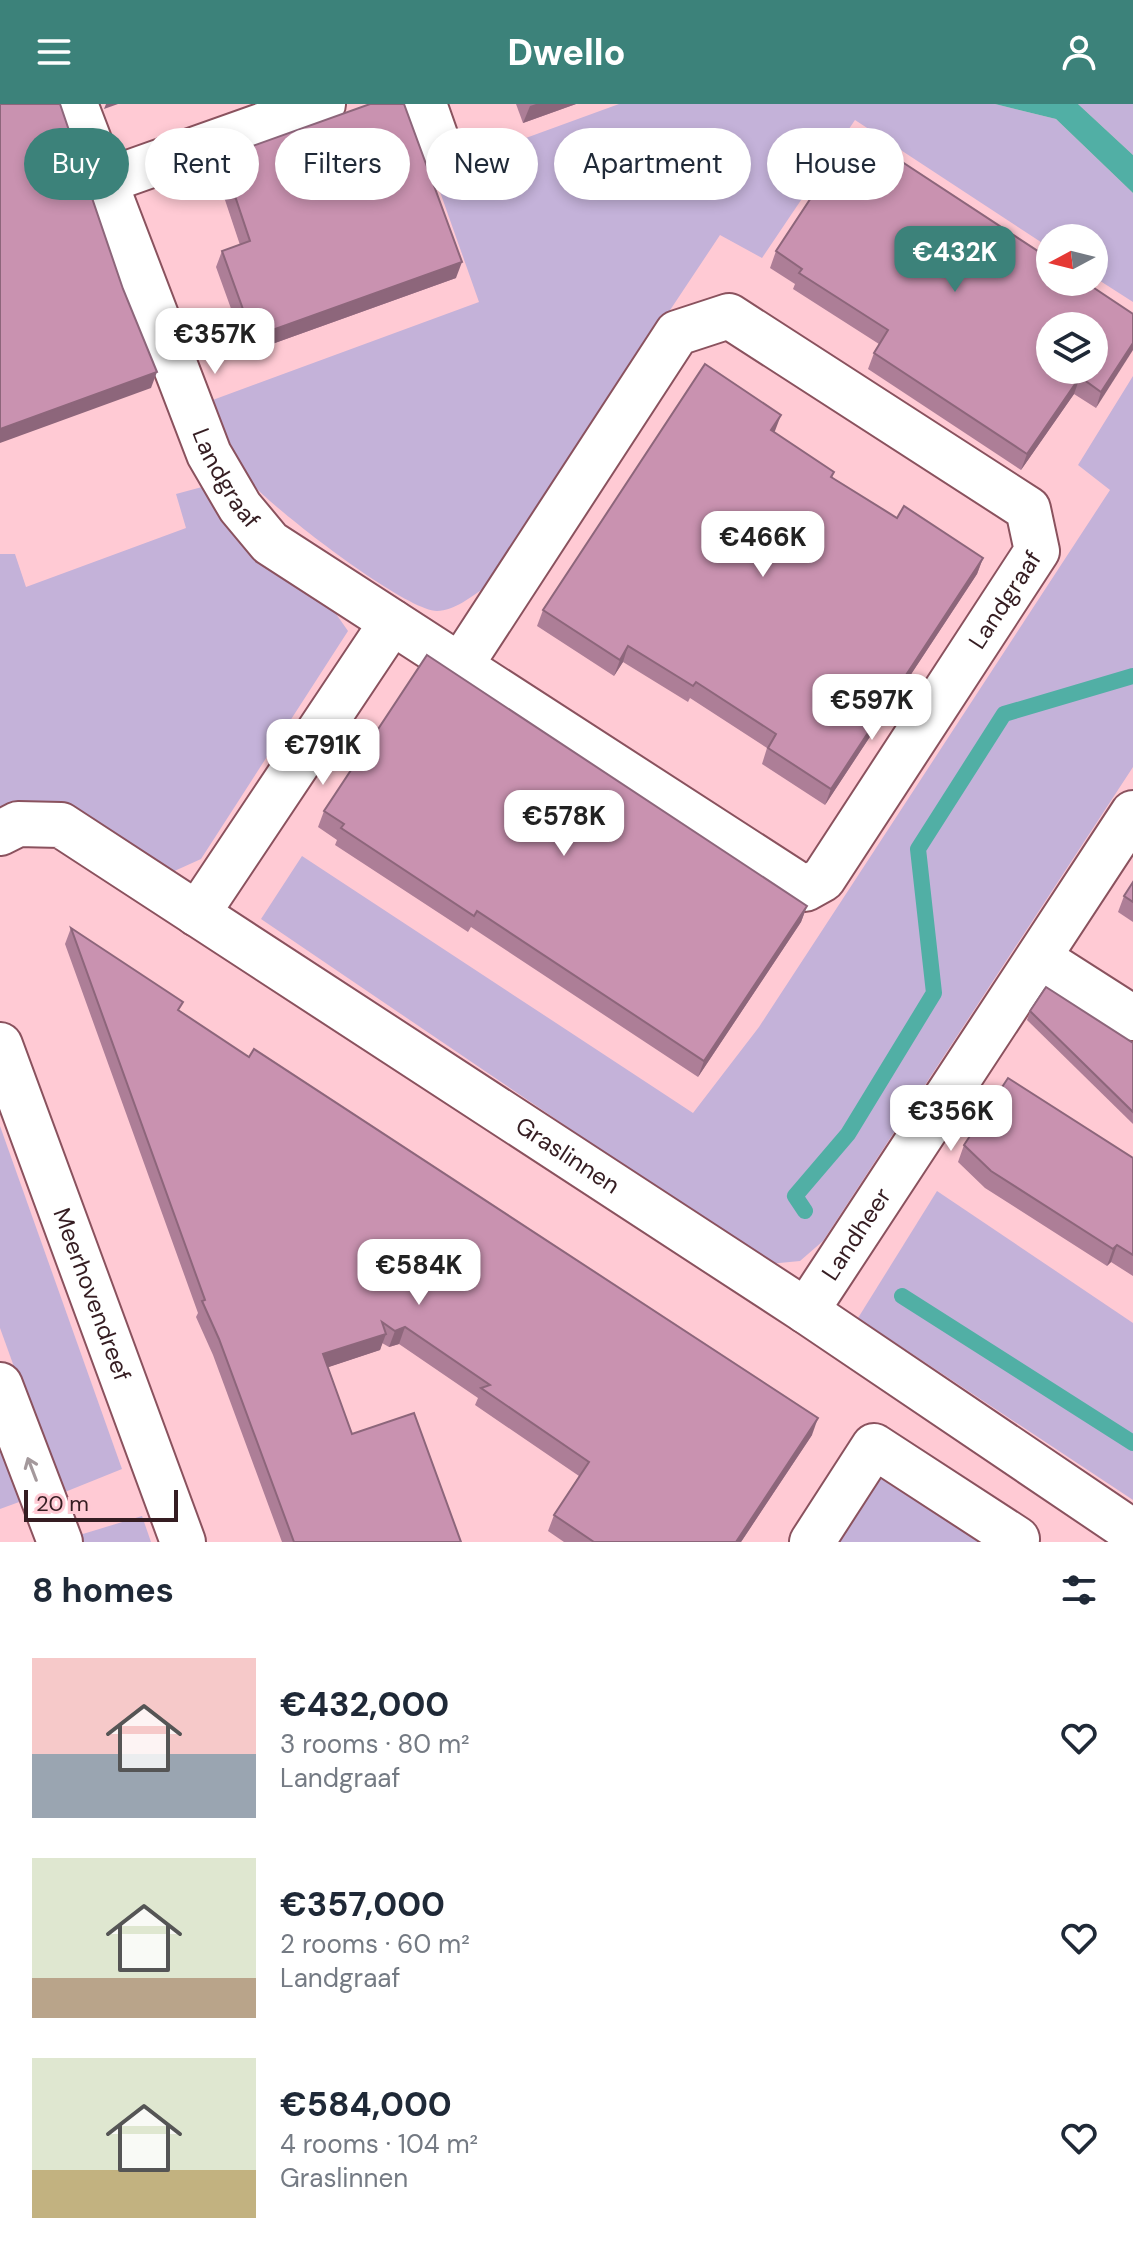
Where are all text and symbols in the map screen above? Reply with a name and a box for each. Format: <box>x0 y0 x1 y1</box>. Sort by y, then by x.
text: Dwello <box>508 29 625 76</box>
icon: menu <box>32 30 76 74</box>
icon: person <box>1057 30 1101 74</box>
chip: Buy <box>24 128 129 200</box>
chip: Rent <box>145 128 259 200</box>
chip: Filters <box>275 128 410 200</box>
chip: New <box>426 128 538 200</box>
chip: Apartment <box>554 128 751 200</box>
chip: House <box>767 128 904 200</box>
north arrow <box>1036 224 1108 296</box>
map controls <box>1036 224 1108 384</box>
pin: €432K <box>899 226 1011 294</box>
text: €432K <box>912 235 998 269</box>
pin: €357K <box>159 308 271 376</box>
button: layers <box>1036 312 1108 384</box>
text: €357K <box>173 317 257 351</box>
street label: Landgraaf <box>186 424 267 535</box>
pin: €466K <box>707 511 819 579</box>
text: €466K <box>719 520 807 554</box>
street label: Landgraaf <box>961 545 1048 655</box>
pin: €597K <box>816 674 928 742</box>
text: €597K <box>830 683 914 717</box>
pin: €791K <box>267 719 379 787</box>
text: €791K <box>285 728 362 762</box>
pin: €578K <box>508 790 620 858</box>
text: €578K <box>522 799 606 833</box>
pin: €356K <box>895 1085 1007 1153</box>
text: €356K <box>908 1094 994 1128</box>
street label: Graslinnen <box>510 1110 626 1200</box>
street label: Landheer <box>814 1182 898 1286</box>
street label: Meerhovendreef <box>46 1204 138 1385</box>
pin: €584K <box>363 1239 475 1307</box>
text: €584K <box>375 1248 463 1282</box>
one-way arrow <box>24 1457 38 1482</box>
scale bar <box>24 1486 178 1522</box>
text: 20 m <box>36 1489 89 1518</box>
text: 8 homes <box>32 1568 174 1613</box>
icon: filters <box>1057 1568 1101 1612</box>
text: €432,000 <box>280 1682 449 1727</box>
icon: home <box>96 1690 192 1786</box>
icon: heart <box>1057 1716 1101 1760</box>
text: 3 rooms · 80 m² <box>280 1727 470 1761</box>
text: Landgraaf <box>280 1761 400 1795</box>
text: €357,000 <box>280 1882 445 1927</box>
icon: home <box>96 1890 192 1986</box>
icon: heart <box>1057 1916 1101 1960</box>
text: 2 rooms · 60 m² <box>280 1927 470 1961</box>
text: Landgraaf <box>280 1961 400 1995</box>
text: €584,000 <box>280 2082 452 2127</box>
icon: home <box>96 2090 192 2186</box>
icon: heart <box>1057 2116 1101 2160</box>
text: 4 rooms · 104 m² <box>280 2127 478 2161</box>
text: Graslinnen <box>280 2161 408 2195</box>

